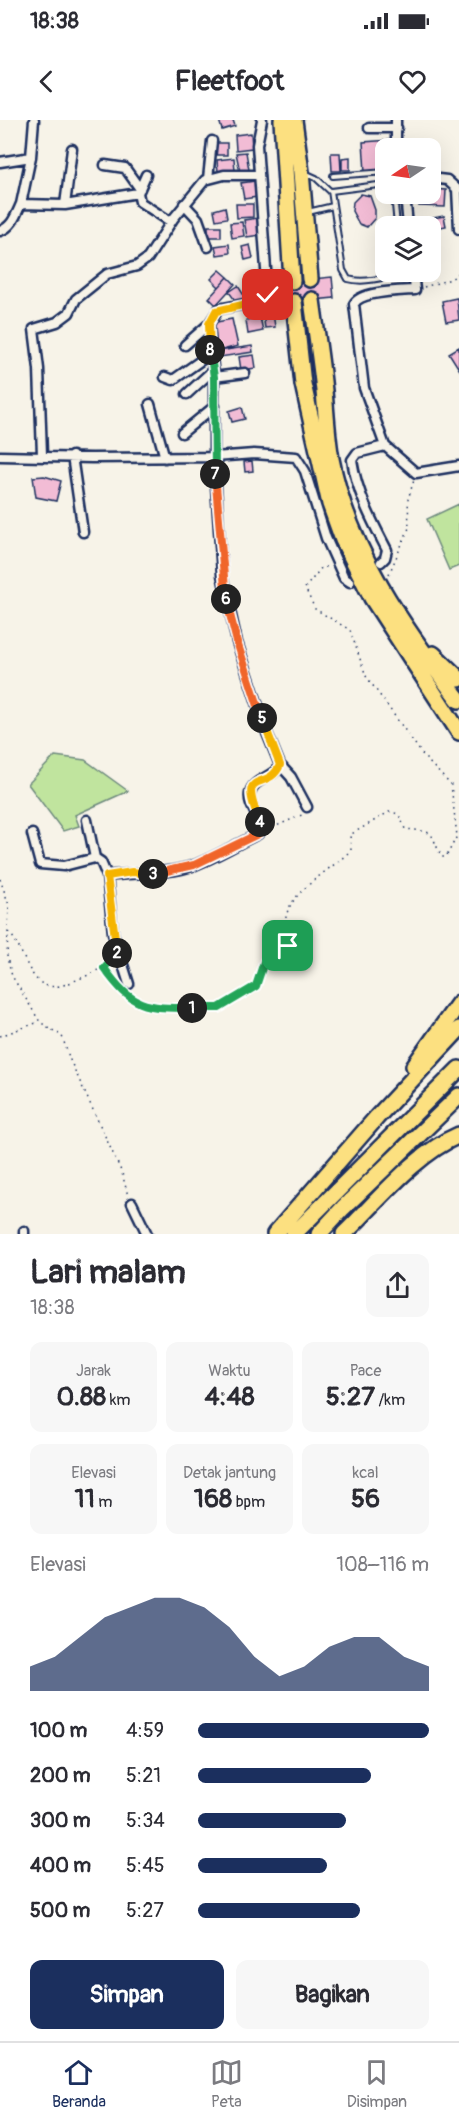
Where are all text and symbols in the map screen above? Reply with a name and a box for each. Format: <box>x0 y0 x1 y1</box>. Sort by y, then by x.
text: 18:38 <box>30 7 79 35</box>
icon: back <box>30 65 63 98</box>
text: Fleetfoot <box>175 65 284 98</box>
icon: heart <box>396 65 429 98</box>
north arrow <box>375 138 441 204</box>
map controls <box>375 138 441 282</box>
button: layers <box>375 216 441 282</box>
pin <box>242 269 293 320</box>
icon: check <box>251 278 284 311</box>
pin: 8 <box>195 335 225 365</box>
text: 8 <box>206 340 214 360</box>
pin: 7 <box>200 459 230 489</box>
text: 7 <box>211 464 219 484</box>
pin: 6 <box>211 584 241 614</box>
text: 6 <box>221 589 231 609</box>
pin: 5 <box>247 703 277 733</box>
text: 5 <box>258 708 266 728</box>
pin: 4 <box>245 807 275 837</box>
text: 4 <box>255 812 265 832</box>
pin: 3 <box>138 859 168 889</box>
text: 3 <box>149 864 157 884</box>
pin <box>262 920 313 971</box>
icon: arrive <box>271 929 304 962</box>
pin: 2 <box>102 938 132 968</box>
text: 2 <box>113 943 121 963</box>
pin: 1 <box>177 993 207 1023</box>
text: 1 <box>189 998 195 1018</box>
text: Lari malam <box>30 1252 186 1293</box>
button: share <box>366 1254 429 1317</box>
text: 18:38 <box>30 1295 74 1320</box>
text: Jarak <box>76 1361 111 1381</box>
text: Waktu <box>208 1361 251 1381</box>
text: Pace <box>350 1361 381 1381</box>
text: 0.88 <box>56 1381 106 1413</box>
text: 4:48 <box>204 1381 255 1413</box>
text: 5:27 <box>326 1381 375 1413</box>
text: km <box>106 1390 131 1410</box>
text: /km <box>375 1390 405 1410</box>
text: Elevasi <box>71 1463 116 1483</box>
text: Detak jantung <box>183 1463 276 1483</box>
text: kcal <box>352 1463 379 1483</box>
text: 11 <box>74 1483 95 1515</box>
text: 168 <box>194 1483 232 1515</box>
text: 56 <box>351 1483 380 1515</box>
text: m <box>95 1492 113 1512</box>
text: bpm <box>232 1492 265 1512</box>
text: Elevasi <box>30 1552 86 1577</box>
text: 108–116 m <box>336 1552 429 1577</box>
text: 100 m <box>30 1718 87 1743</box>
text: 4:59 <box>126 1718 164 1743</box>
text: 200 m <box>30 1763 91 1788</box>
text: 5:21 <box>126 1763 161 1788</box>
text: 300 m <box>30 1808 91 1833</box>
text: 5:34 <box>126 1808 165 1833</box>
text: 400 m <box>30 1853 91 1878</box>
text: 5:45 <box>126 1853 165 1878</box>
text: 500 m <box>30 1898 90 1923</box>
text: 5:27 <box>126 1898 164 1923</box>
button: Simpan <box>30 1960 224 2029</box>
button: Bagikan <box>236 1960 429 2029</box>
tab: Beranda <box>52 2056 106 2112</box>
tab: Peta <box>210 2056 243 2112</box>
tab: Disimpan <box>347 2056 407 2112</box>

